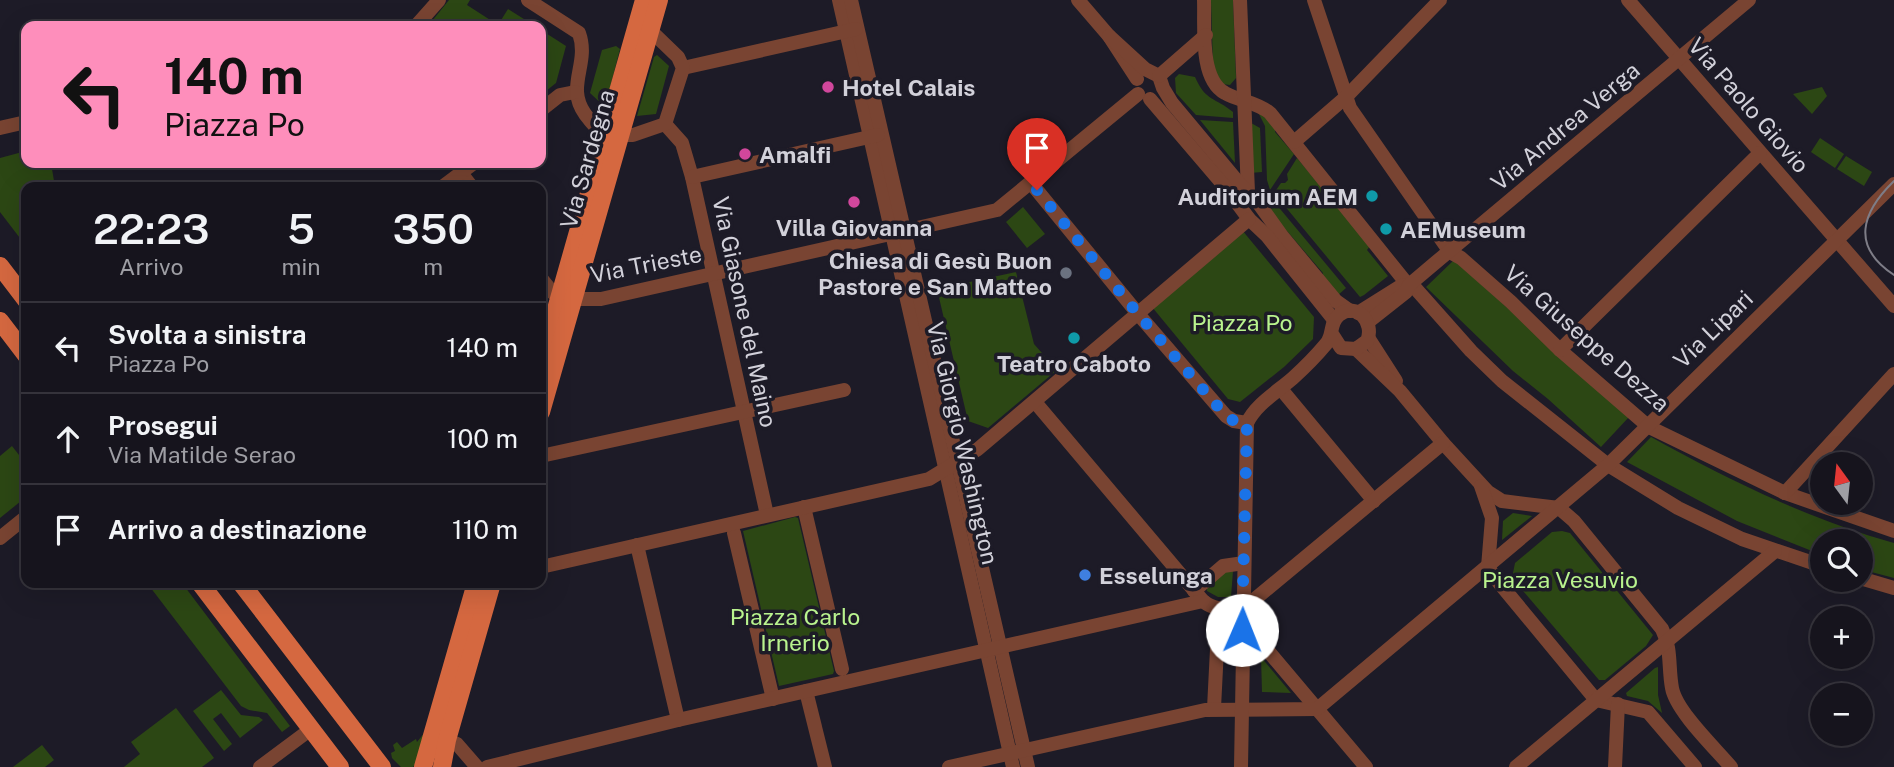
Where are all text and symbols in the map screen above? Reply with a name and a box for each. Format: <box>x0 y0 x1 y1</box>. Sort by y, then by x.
street label: Via Paolo Giovio <box>1683 32 1815 178</box>
text: 140 m <box>164 47 304 105</box>
icon: left <box>49 49 140 140</box>
street label: Via Andrea Verga <box>1485 56 1645 196</box>
place label: Hotel Calais <box>842 74 975 101</box>
marker: Hotel Calais <box>820 79 836 95</box>
street label: Via Sardegna <box>554 86 620 232</box>
text: Piazza Po <box>164 106 305 143</box>
pin <box>1007 118 1067 190</box>
icon: arrive <box>1018 129 1056 167</box>
place label: Amalfi <box>759 141 831 168</box>
marker: Amalfi <box>737 146 753 162</box>
place label: Auditorium AEM <box>1178 183 1358 210</box>
marker: Auditorium AEM <box>1364 188 1380 204</box>
street label: Via Giasone del Maino <box>707 194 783 430</box>
marker: Villa Giovanna <box>846 194 862 210</box>
text: 22:23 <box>93 204 209 253</box>
text: 5 <box>287 204 315 253</box>
text: 350 <box>393 204 474 253</box>
place label: Villa Giovanna <box>776 214 932 241</box>
place label: AEMuseum <box>1400 216 1526 243</box>
marker: AEMuseum <box>1378 221 1394 237</box>
street label: Via Trieste <box>588 240 704 288</box>
place label: Chiesa di Gesù Buon Pastore e San Matteo <box>818 247 1052 300</box>
text: Arrivo <box>119 253 183 280</box>
text: min <box>281 253 321 280</box>
text: m <box>423 253 443 280</box>
street label: Via Giuseppe Dezza <box>1499 259 1675 417</box>
marker: Chiesa di Gesù Buon Pastore e San Matteo <box>1058 265 1074 281</box>
street label: Via Lipari <box>1668 285 1758 373</box>
park label: Piazza Po <box>1191 309 1293 336</box>
text: Svolta a sinistra <box>108 319 306 350</box>
street label: Via Giorgio Washington <box>922 319 1004 567</box>
icon: left <box>49 329 87 367</box>
marker: Teatro Caboto <box>1066 330 1082 346</box>
text: 140 m <box>446 332 518 363</box>
text: Piazza Po <box>108 350 209 377</box>
place label: Teatro Caboto <box>997 350 1151 377</box>
text: Prosegui <box>108 410 218 441</box>
icon: ahead <box>49 420 87 458</box>
text: 100 m <box>447 423 518 454</box>
text: Via Matilde Serao <box>108 441 296 468</box>
north arrow <box>1810 452 1872 514</box>
map controls <box>1810 452 1873 746</box>
icon: arrive <box>49 511 87 549</box>
text: Arrivo a destinazione <box>108 514 367 545</box>
text: 110 m <box>452 514 518 545</box>
button: search <box>1810 529 1873 592</box>
place label: Esselunga <box>1099 562 1213 589</box>
park label: Piazza Vesuvio <box>1482 566 1638 593</box>
marker: Esselunga <box>1077 567 1093 583</box>
position arrow <box>1205 593 1279 667</box>
park label: Piazza Carlo Irnerio <box>730 603 860 656</box>
button: + <box>1810 606 1873 669</box>
button: − <box>1810 683 1873 746</box>

